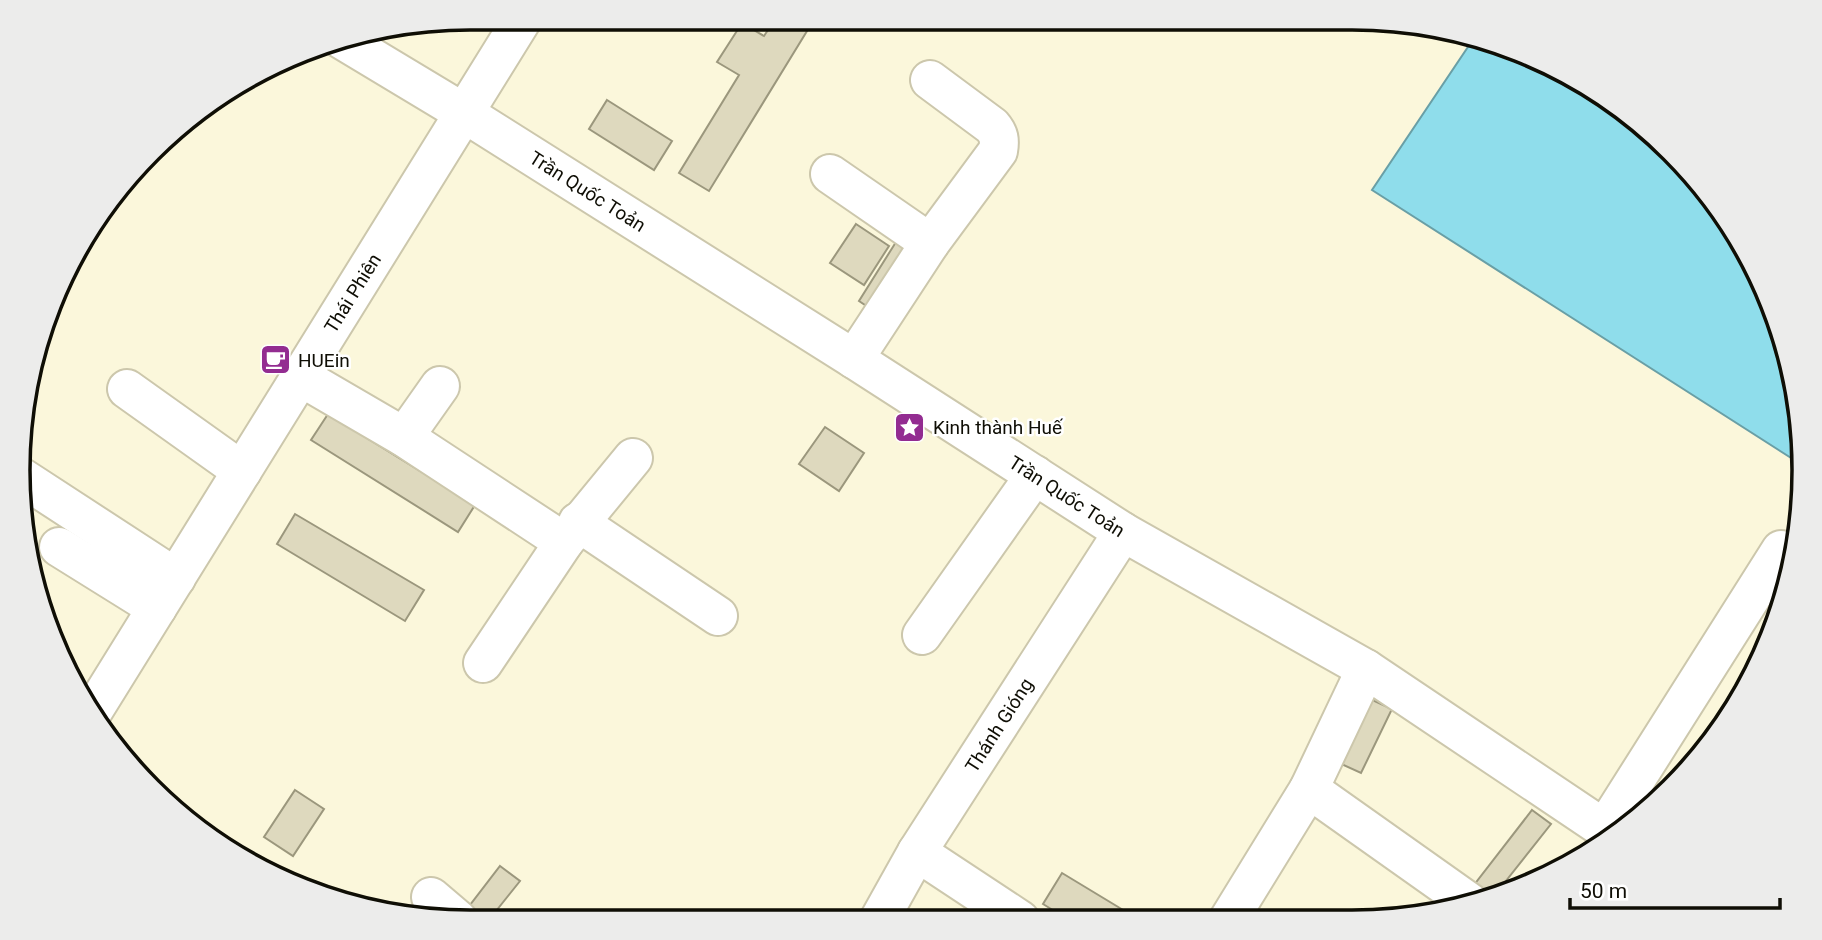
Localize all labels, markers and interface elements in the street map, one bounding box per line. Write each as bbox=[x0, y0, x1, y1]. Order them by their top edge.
street label: Trần Quốc Toản bbox=[525, 146, 650, 236]
street label: Thái Phiên bbox=[319, 249, 386, 337]
cafe icon: HUEin bbox=[258, 343, 292, 377]
place label: HUEin bbox=[298, 349, 350, 372]
place icon: Kinh thành Huế bbox=[893, 410, 927, 444]
place label: Kinh thành Huế bbox=[933, 416, 1064, 439]
street label: Trần Quốc Toản bbox=[1005, 450, 1129, 542]
street label: Thánh Gióng bbox=[960, 674, 1038, 776]
scale bar bbox=[1570, 866, 1780, 910]
text: 50 m bbox=[1580, 879, 1627, 903]

